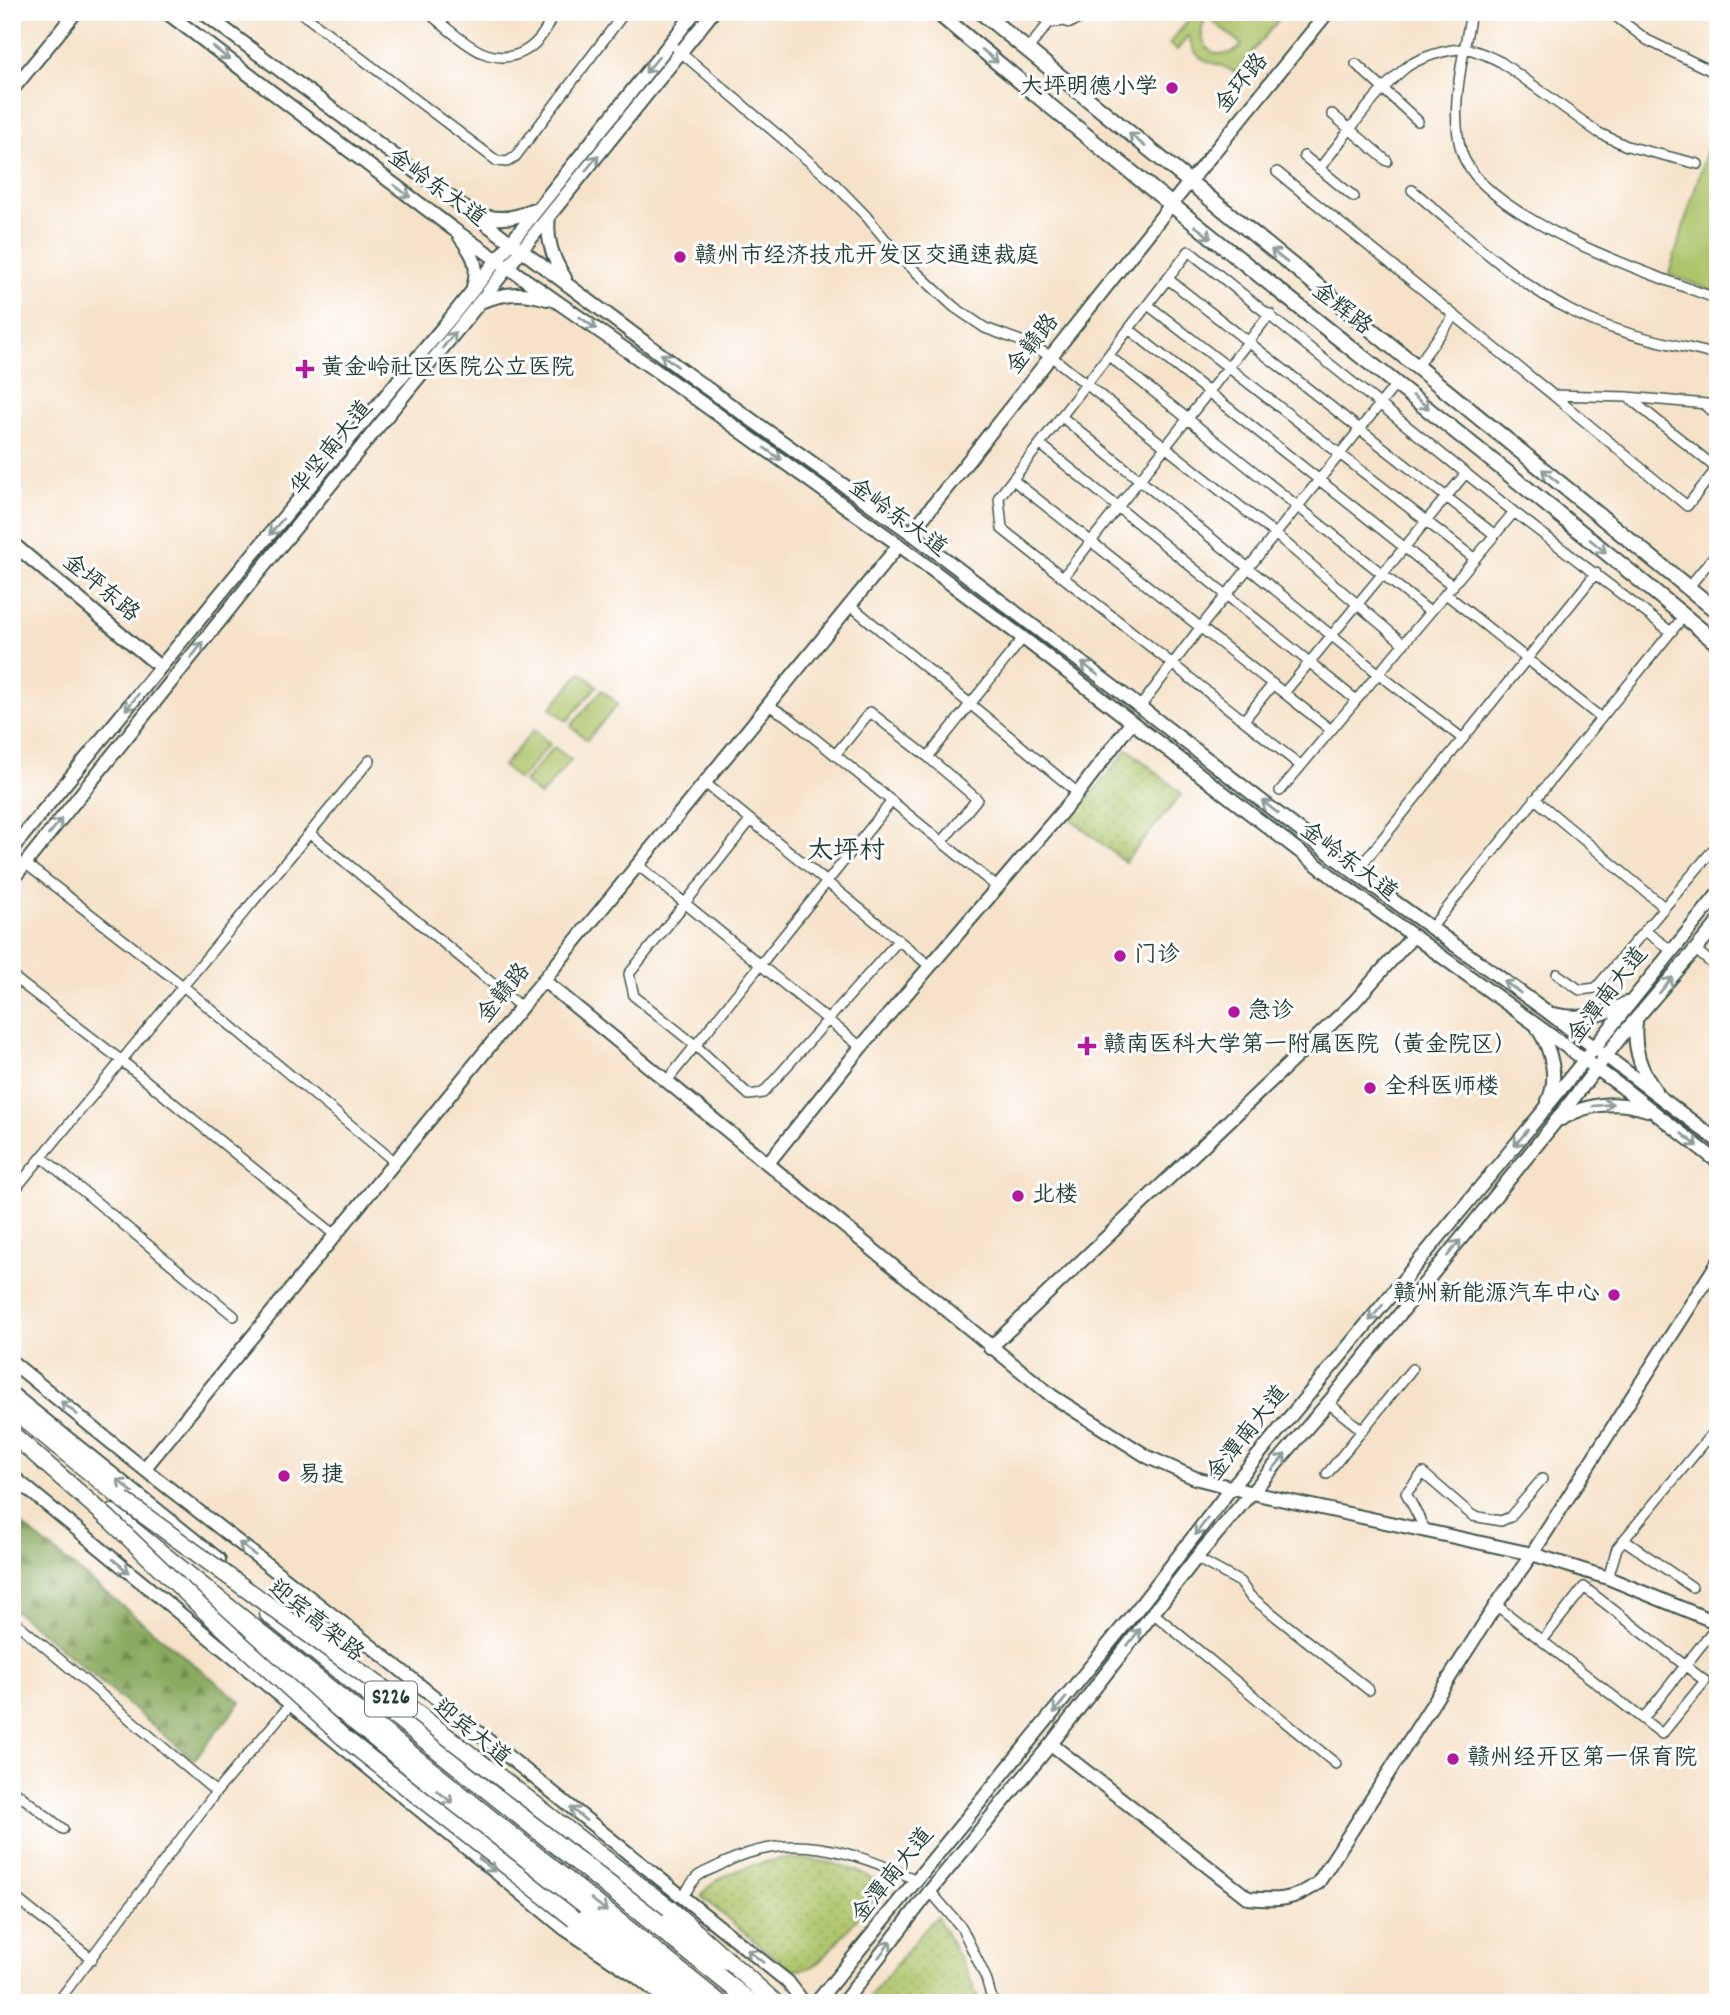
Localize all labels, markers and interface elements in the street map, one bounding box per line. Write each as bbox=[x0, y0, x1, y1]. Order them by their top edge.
one-way arrow bbox=[211, 46, 230, 61]
street label: 金环路 bbox=[1208, 47, 1278, 121]
one-way arrow bbox=[980, 48, 998, 64]
one-way arrow bbox=[644, 55, 659, 73]
place label: 大坪明德小学 bbox=[1020, 72, 1158, 105]
marker: 大坪明德小学 bbox=[1164, 80, 1180, 96]
one-way arrow bbox=[1129, 132, 1147, 148]
street label: 金岭东大道 bbox=[380, 142, 492, 236]
one-way arrow bbox=[584, 154, 599, 172]
one-way arrow bbox=[393, 183, 411, 198]
one-way arrow bbox=[1194, 224, 1212, 239]
place label: 赣州市经济技术开发区交通速裁庭 bbox=[694, 241, 1039, 274]
one-way arrow bbox=[1270, 248, 1288, 263]
marker: 赣州市经济技术开发区交通速裁庭 bbox=[672, 249, 688, 265]
street label: 金辉路 bbox=[1304, 276, 1378, 344]
street label: 金赣路 bbox=[1000, 308, 1068, 382]
one-way arrow bbox=[577, 316, 597, 330]
one-way arrow bbox=[441, 332, 457, 350]
place label: 黄金岭社区医院公立医院 bbox=[321, 353, 574, 386]
one-way arrow bbox=[660, 353, 679, 368]
marker: 黄金岭社区医院公立医院 bbox=[295, 359, 315, 379]
street label: 华坚南大道 bbox=[284, 394, 382, 504]
one-way arrow bbox=[1411, 395, 1429, 410]
one-way arrow bbox=[763, 447, 782, 462]
one-way arrow bbox=[1542, 469, 1560, 484]
street label: 金岭东大道 bbox=[841, 472, 953, 566]
one-way arrow bbox=[268, 517, 284, 535]
one-way arrow bbox=[1588, 538, 1606, 553]
street label: 金坪东路 bbox=[54, 547, 146, 631]
one-way arrow bbox=[190, 641, 205, 659]
one-way arrow bbox=[1081, 661, 1100, 676]
one-way arrow bbox=[124, 693, 139, 711]
one-way arrow bbox=[1261, 800, 1280, 815]
street label: 金岭东大道 bbox=[1292, 815, 1404, 911]
one-way arrow bbox=[47, 819, 63, 837]
district label: 太坪村 bbox=[807, 834, 885, 871]
place label: 门诊 bbox=[1134, 940, 1180, 973]
street label: 金潭南大道 bbox=[1561, 941, 1657, 1051]
marker: 门诊 bbox=[1112, 948, 1128, 964]
street label: 金赣路 bbox=[470, 957, 540, 1031]
one-way arrow bbox=[1659, 977, 1674, 995]
one-way arrow bbox=[1503, 979, 1522, 994]
place label: 急诊 bbox=[1248, 996, 1294, 1029]
marker: 急诊 bbox=[1226, 1004, 1242, 1020]
place label: 赣南医科大学第一附属医院（黄金院区） bbox=[1103, 1030, 1517, 1063]
marker: 赣南医科大学第一附属医院（黄金院区） bbox=[1077, 1036, 1097, 1056]
place label: 全科医师楼 bbox=[1384, 1072, 1499, 1105]
marker: 全科医师楼 bbox=[1362, 1080, 1378, 1096]
one-way arrow bbox=[1591, 1098, 1614, 1111]
one-way arrow bbox=[1513, 1128, 1529, 1146]
one-way arrow bbox=[1680, 1132, 1698, 1148]
place label: 北楼 bbox=[1032, 1180, 1078, 1213]
marker: 北楼 bbox=[1010, 1188, 1026, 1204]
one-way arrow bbox=[1446, 1239, 1461, 1257]
place label: 赣州新能源汽车中心 bbox=[1393, 1279, 1600, 1312]
marker: 赣州新能源汽车中心 bbox=[1606, 1287, 1622, 1303]
one-way arrow bbox=[1368, 1303, 1384, 1321]
street label: 金潭南大道 bbox=[1200, 1379, 1298, 1489]
one-way arrow bbox=[60, 1400, 78, 1415]
one-way arrow bbox=[1271, 1453, 1286, 1471]
place label: 易捷 bbox=[298, 1460, 344, 1493]
marker: 易捷 bbox=[276, 1468, 292, 1484]
one-way arrow bbox=[117, 1478, 135, 1493]
one-way arrow bbox=[1194, 1517, 1209, 1536]
one-way arrow bbox=[238, 1542, 257, 1557]
one-way arrow bbox=[112, 1558, 130, 1574]
street label: 迎宾高架路 bbox=[260, 1573, 370, 1671]
one-way arrow bbox=[1127, 1629, 1142, 1647]
road number: S226 bbox=[365, 1682, 417, 1716]
street label: 迎宾大道 bbox=[425, 1692, 517, 1776]
one-way arrow bbox=[1052, 1695, 1067, 1713]
place label: 赣州经开区第一保育院 bbox=[1467, 1743, 1697, 1776]
marker: 赣州经开区第一保育院 bbox=[1445, 1751, 1461, 1767]
one-way arrow bbox=[435, 1789, 453, 1805]
one-way arrow bbox=[569, 1806, 587, 1821]
street label: 金潭南大道 bbox=[845, 1821, 943, 1931]
one-way arrow bbox=[477, 1858, 495, 1873]
one-way arrow bbox=[590, 1897, 608, 1913]
one-way arrow bbox=[877, 1940, 892, 1959]
one-way arrow bbox=[747, 1948, 765, 1963]

